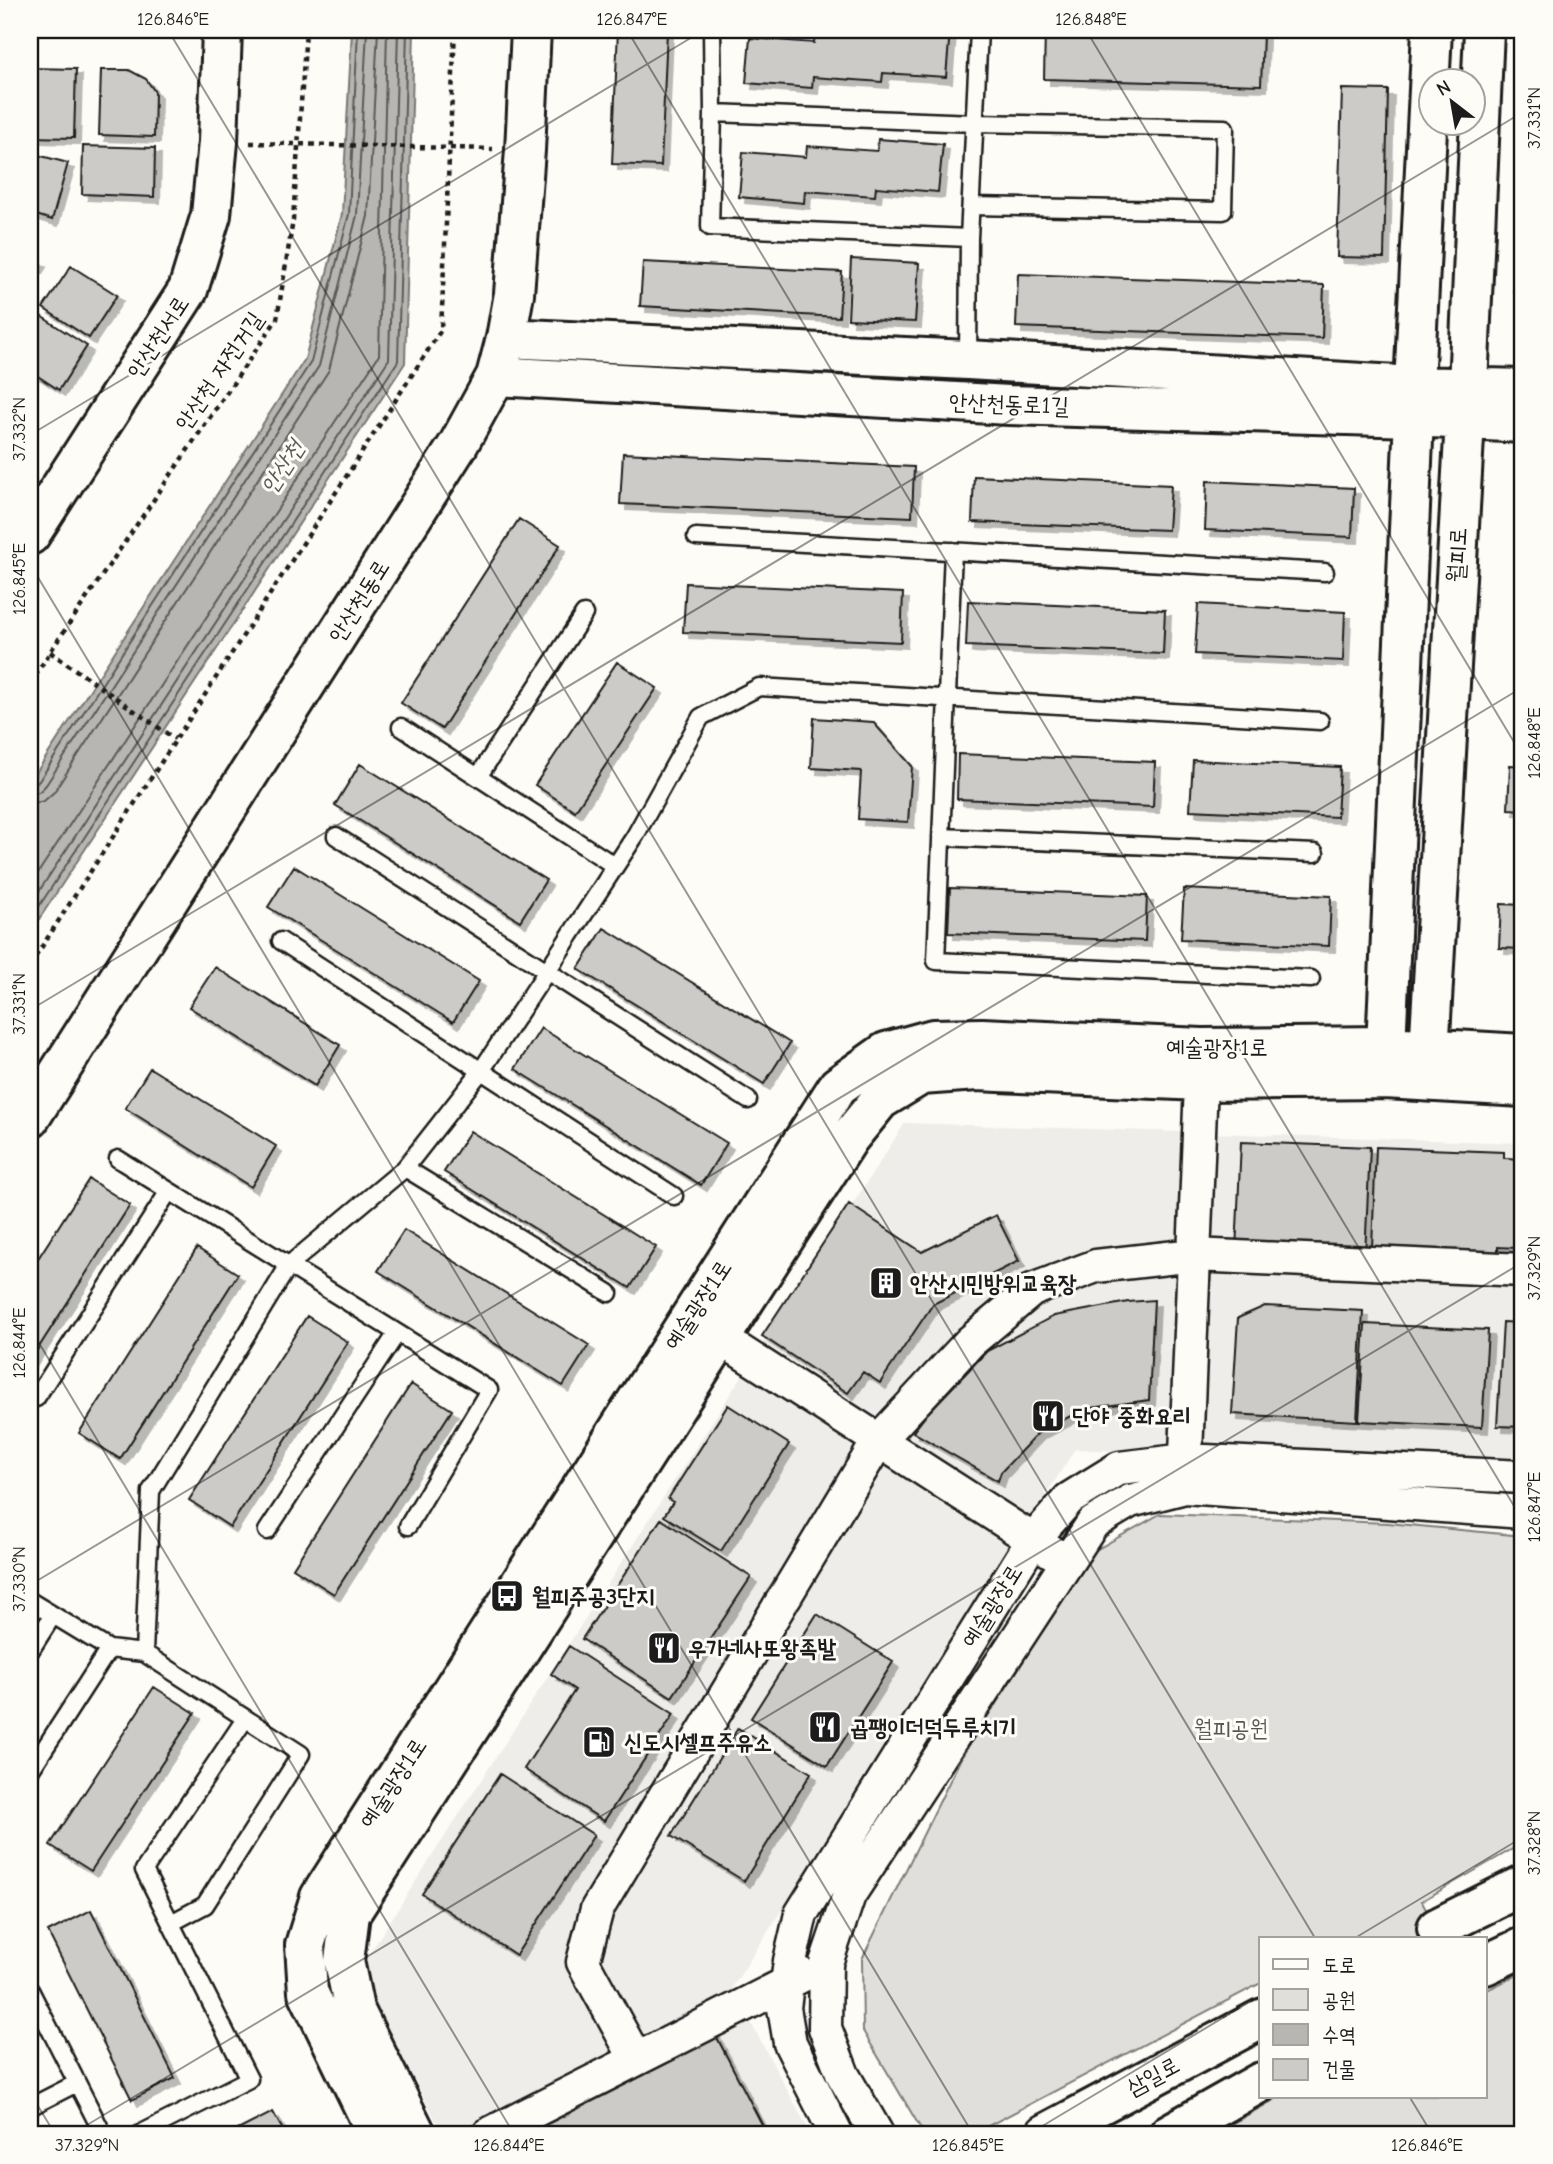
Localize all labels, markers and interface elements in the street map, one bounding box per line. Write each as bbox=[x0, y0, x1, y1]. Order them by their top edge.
text: 126.846°E bbox=[137, 9, 209, 30]
text: 126.847°E bbox=[597, 9, 668, 30]
text: 126.848°E bbox=[1055, 9, 1127, 30]
north arrow bbox=[1416, 66, 1486, 136]
text: N bbox=[1433, 76, 1455, 101]
text: 37.331°N bbox=[1524, 87, 1545, 149]
street label: 안산천서로 bbox=[121, 291, 195, 383]
street label: 안산천 자전거길 bbox=[169, 307, 269, 435]
street label: 안산천동로1길 bbox=[948, 388, 1070, 420]
text: 37.332°N bbox=[9, 397, 30, 461]
water label: 안산천 bbox=[254, 433, 311, 499]
street label: 월피로 bbox=[1442, 527, 1472, 583]
text: 126.845°E bbox=[9, 543, 30, 615]
street label: 안산천동로 bbox=[323, 555, 395, 647]
text: 126.848°E bbox=[1524, 707, 1545, 779]
text: 37.331°N bbox=[9, 973, 30, 1035]
street label: 예술광장1로 bbox=[1166, 1034, 1268, 1061]
text: 37.329°N bbox=[1524, 1236, 1545, 1300]
street label: 예술광장1로 bbox=[659, 1255, 737, 1355]
building icon: 안산시민방위교육장 bbox=[867, 1264, 905, 1302]
place label: 안산시민방위교육장 bbox=[910, 1270, 1077, 1297]
text: 126.844°E bbox=[9, 1307, 30, 1379]
restaurant icon: 단야 중화요리 bbox=[1029, 1397, 1067, 1435]
place label: 단야 중화요리 bbox=[1072, 1403, 1191, 1430]
text: 126.847°E bbox=[1524, 1471, 1545, 1542]
text: 37.330°N bbox=[9, 1546, 30, 1612]
street label: 예술광장로 bbox=[956, 1560, 1028, 1652]
bus stop icon: 월피주공3단지 bbox=[488, 1577, 526, 1615]
place label: 월피주공3단지 bbox=[532, 1583, 654, 1610]
restaurant icon: 우가네사또왕족발 bbox=[645, 1629, 683, 1667]
place label: 우가네사또왕족발 bbox=[688, 1635, 837, 1662]
restaurant icon: 곱팽이더덕두루치기 bbox=[806, 1708, 844, 1746]
place label: 곱팽이더덕두루치기 bbox=[850, 1714, 1017, 1741]
park label: 월피공원 bbox=[1194, 1715, 1268, 1742]
fuel station icon: 신도시셀프주유소 bbox=[580, 1723, 618, 1761]
place label: 신도시셀프주유소 bbox=[624, 1729, 772, 1756]
street label: 예술광장1로 bbox=[354, 1733, 432, 1833]
text: 37.328°N bbox=[1524, 1811, 1545, 1875]
legend bbox=[1259, 1937, 1486, 2098]
text: 도로 bbox=[1322, 1953, 1356, 1977]
text: 공원 bbox=[1322, 1988, 1356, 2012]
text: 수역 bbox=[1322, 2023, 1356, 2047]
street label: 삼일로 bbox=[1122, 2051, 1184, 2101]
text: 건물 bbox=[1322, 2057, 1356, 2081]
text: 37.329°N bbox=[55, 2135, 119, 2156]
text: 126.844°E bbox=[473, 2135, 545, 2156]
text: 126.845°E bbox=[932, 2135, 1004, 2156]
text: 126.846°E bbox=[1391, 2135, 1463, 2156]

